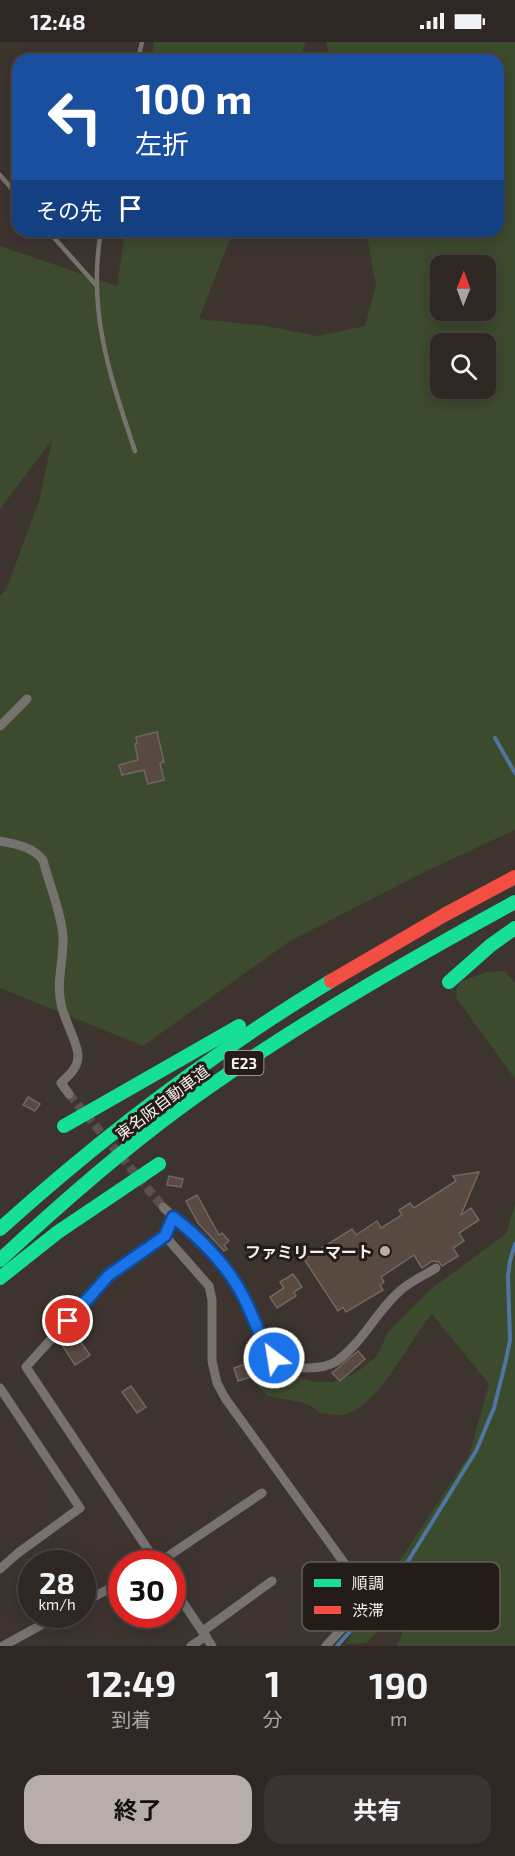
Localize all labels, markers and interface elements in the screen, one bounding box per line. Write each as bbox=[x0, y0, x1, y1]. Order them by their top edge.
text: 12:48 bbox=[30, 8, 86, 34]
text: 100 m bbox=[135, 72, 252, 122]
icon: left bbox=[36, 78, 114, 156]
text: 左折 bbox=[135, 127, 189, 159]
icon: arrive bbox=[114, 192, 147, 225]
text: その先 bbox=[36, 197, 102, 223]
north arrow bbox=[430, 255, 496, 321]
map controls bbox=[430, 255, 496, 399]
button: search bbox=[430, 333, 496, 399]
road number: E23 bbox=[224, 1051, 264, 1075]
street label: 東名阪自動車道 bbox=[112, 1061, 212, 1143]
place label: ファミリーマート bbox=[245, 1242, 373, 1261]
marker: ファミリーマート bbox=[378, 1244, 392, 1258]
pin bbox=[42, 1295, 93, 1346]
icon: arrive bbox=[51, 1304, 84, 1337]
position arrow bbox=[242, 1326, 306, 1390]
speed limit sign: 30 bbox=[108, 1550, 186, 1628]
legend bbox=[302, 1562, 500, 1631]
text: 28 bbox=[39, 1564, 75, 1600]
text: 順調 bbox=[352, 1573, 384, 1592]
text: km/h bbox=[38, 1595, 76, 1613]
text: 渋滞 bbox=[352, 1600, 384, 1619]
text: 12:49 bbox=[86, 1661, 176, 1704]
text: 1 bbox=[265, 1661, 280, 1704]
text: 190 bbox=[369, 1663, 429, 1706]
text: m bbox=[390, 1706, 408, 1730]
text: 到着 bbox=[111, 1707, 151, 1731]
text: 分 bbox=[263, 1707, 283, 1731]
button: 終了 bbox=[24, 1775, 252, 1844]
button: 共有 bbox=[264, 1775, 491, 1844]

